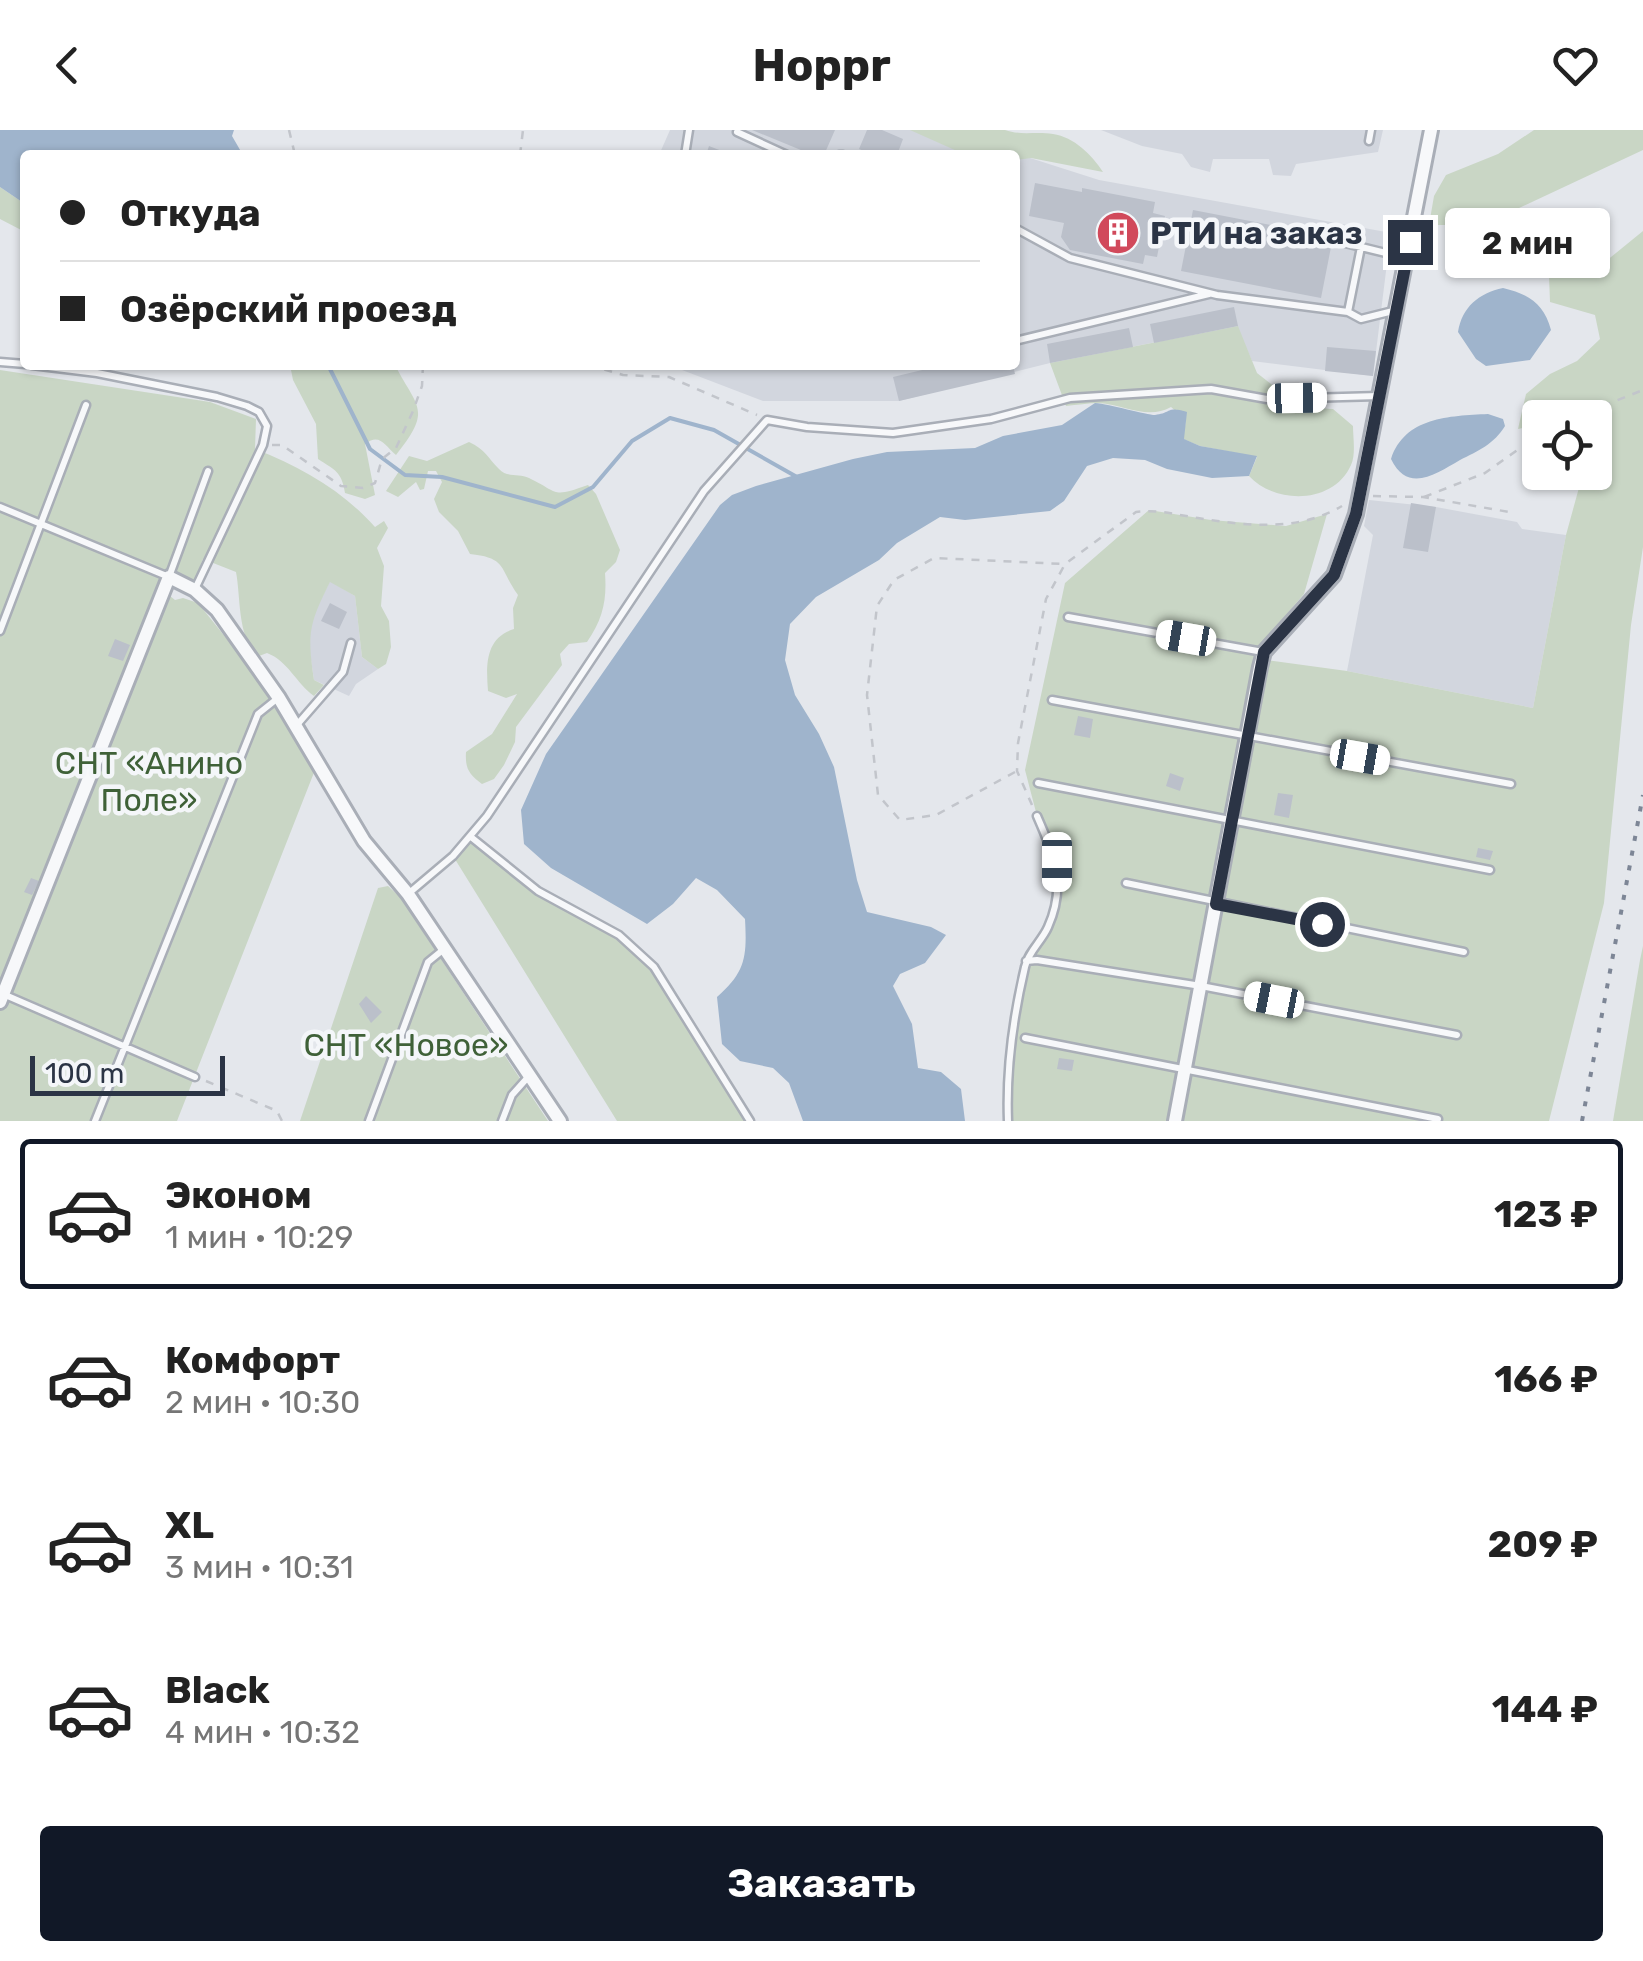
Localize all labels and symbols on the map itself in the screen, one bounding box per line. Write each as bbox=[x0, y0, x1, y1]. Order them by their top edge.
callout: 2 мин bbox=[1445, 207, 1610, 277]
building icon: РТИ на заказ bbox=[1095, 210, 1141, 256]
place label: РТИ на заказ bbox=[1150, 214, 1363, 252]
route end bbox=[1388, 220, 1433, 265]
car bbox=[1267, 382, 1327, 414]
car bbox=[1154, 618, 1218, 658]
car bbox=[1328, 737, 1392, 777]
park label: СНТ «Анино Поле» bbox=[55, 744, 243, 819]
car bbox=[1042, 832, 1072, 892]
route start bbox=[1300, 902, 1345, 947]
car bbox=[1242, 980, 1306, 1020]
park label: СНТ «Новое» bbox=[304, 1026, 508, 1064]
scale bar bbox=[30, 1051, 225, 1096]

